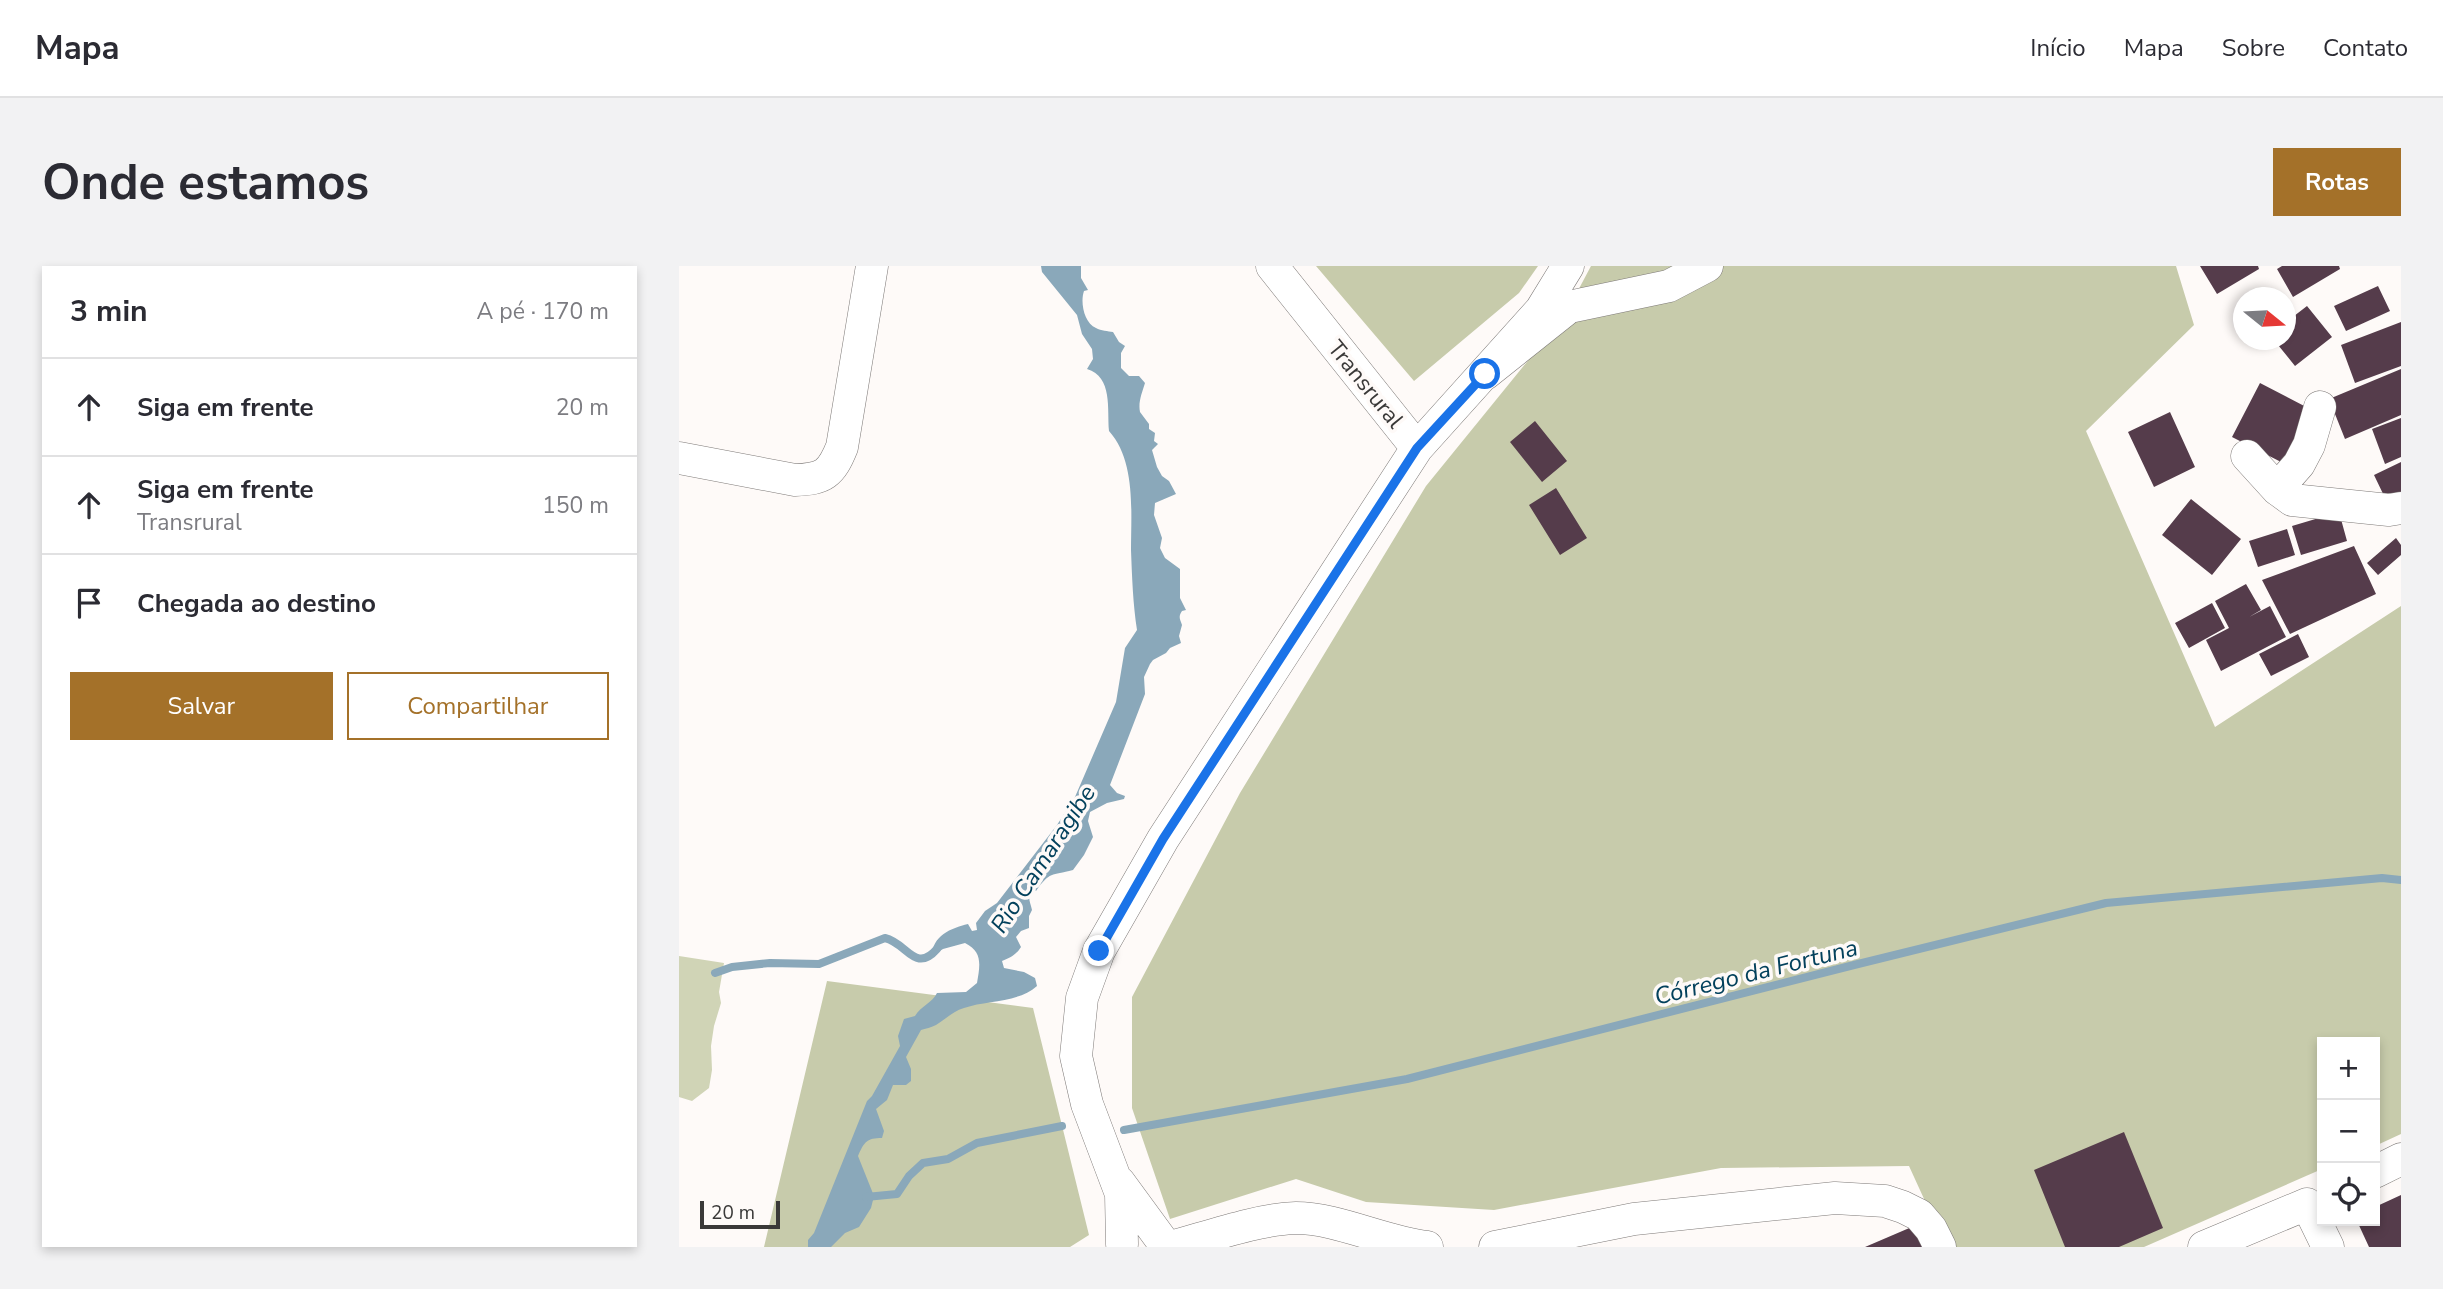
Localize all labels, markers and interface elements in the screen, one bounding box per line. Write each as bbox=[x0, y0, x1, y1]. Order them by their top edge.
text: Mapa bbox=[35, 26, 120, 71]
text: Início bbox=[2030, 32, 2086, 64]
text: Mapa bbox=[2124, 32, 2184, 64]
text: Sobre bbox=[2222, 32, 2285, 64]
text: Contato bbox=[2323, 32, 2408, 64]
button: Rotas bbox=[2273, 148, 2401, 216]
text: Onde estamos bbox=[42, 149, 369, 216]
north arrow bbox=[2233, 287, 2296, 350]
text: 3 min bbox=[70, 291, 148, 332]
text: A pé · 170 m bbox=[477, 296, 609, 327]
street label: Transrural bbox=[1321, 334, 1411, 435]
route start bbox=[1469, 358, 1500, 389]
icon: ahead bbox=[70, 388, 108, 426]
text: Siga em frente bbox=[137, 390, 314, 425]
text: 20 m bbox=[556, 392, 609, 423]
text: Siga em frente bbox=[137, 472, 314, 507]
icon: ahead bbox=[70, 486, 108, 524]
text: 150 m bbox=[542, 490, 609, 521]
text: Transrural bbox=[137, 507, 242, 538]
icon: arrive bbox=[70, 584, 108, 622]
text: Chegada ao destino bbox=[137, 586, 376, 621]
button: Salvar bbox=[70, 672, 333, 740]
button: Compartilhar bbox=[347, 672, 609, 740]
water label: Rio Camaragibe bbox=[983, 779, 1103, 939]
water label: Córrego da Fortuna bbox=[1651, 931, 1861, 1013]
route end bbox=[1083, 935, 1114, 966]
map controls bbox=[2317, 1037, 2380, 1226]
button: + bbox=[2317, 1037, 2380, 1100]
button: − bbox=[2317, 1100, 2380, 1163]
button: locate bbox=[2317, 1163, 2380, 1226]
scale bar bbox=[700, 1198, 781, 1230]
text: 20 m bbox=[711, 1200, 755, 1226]

